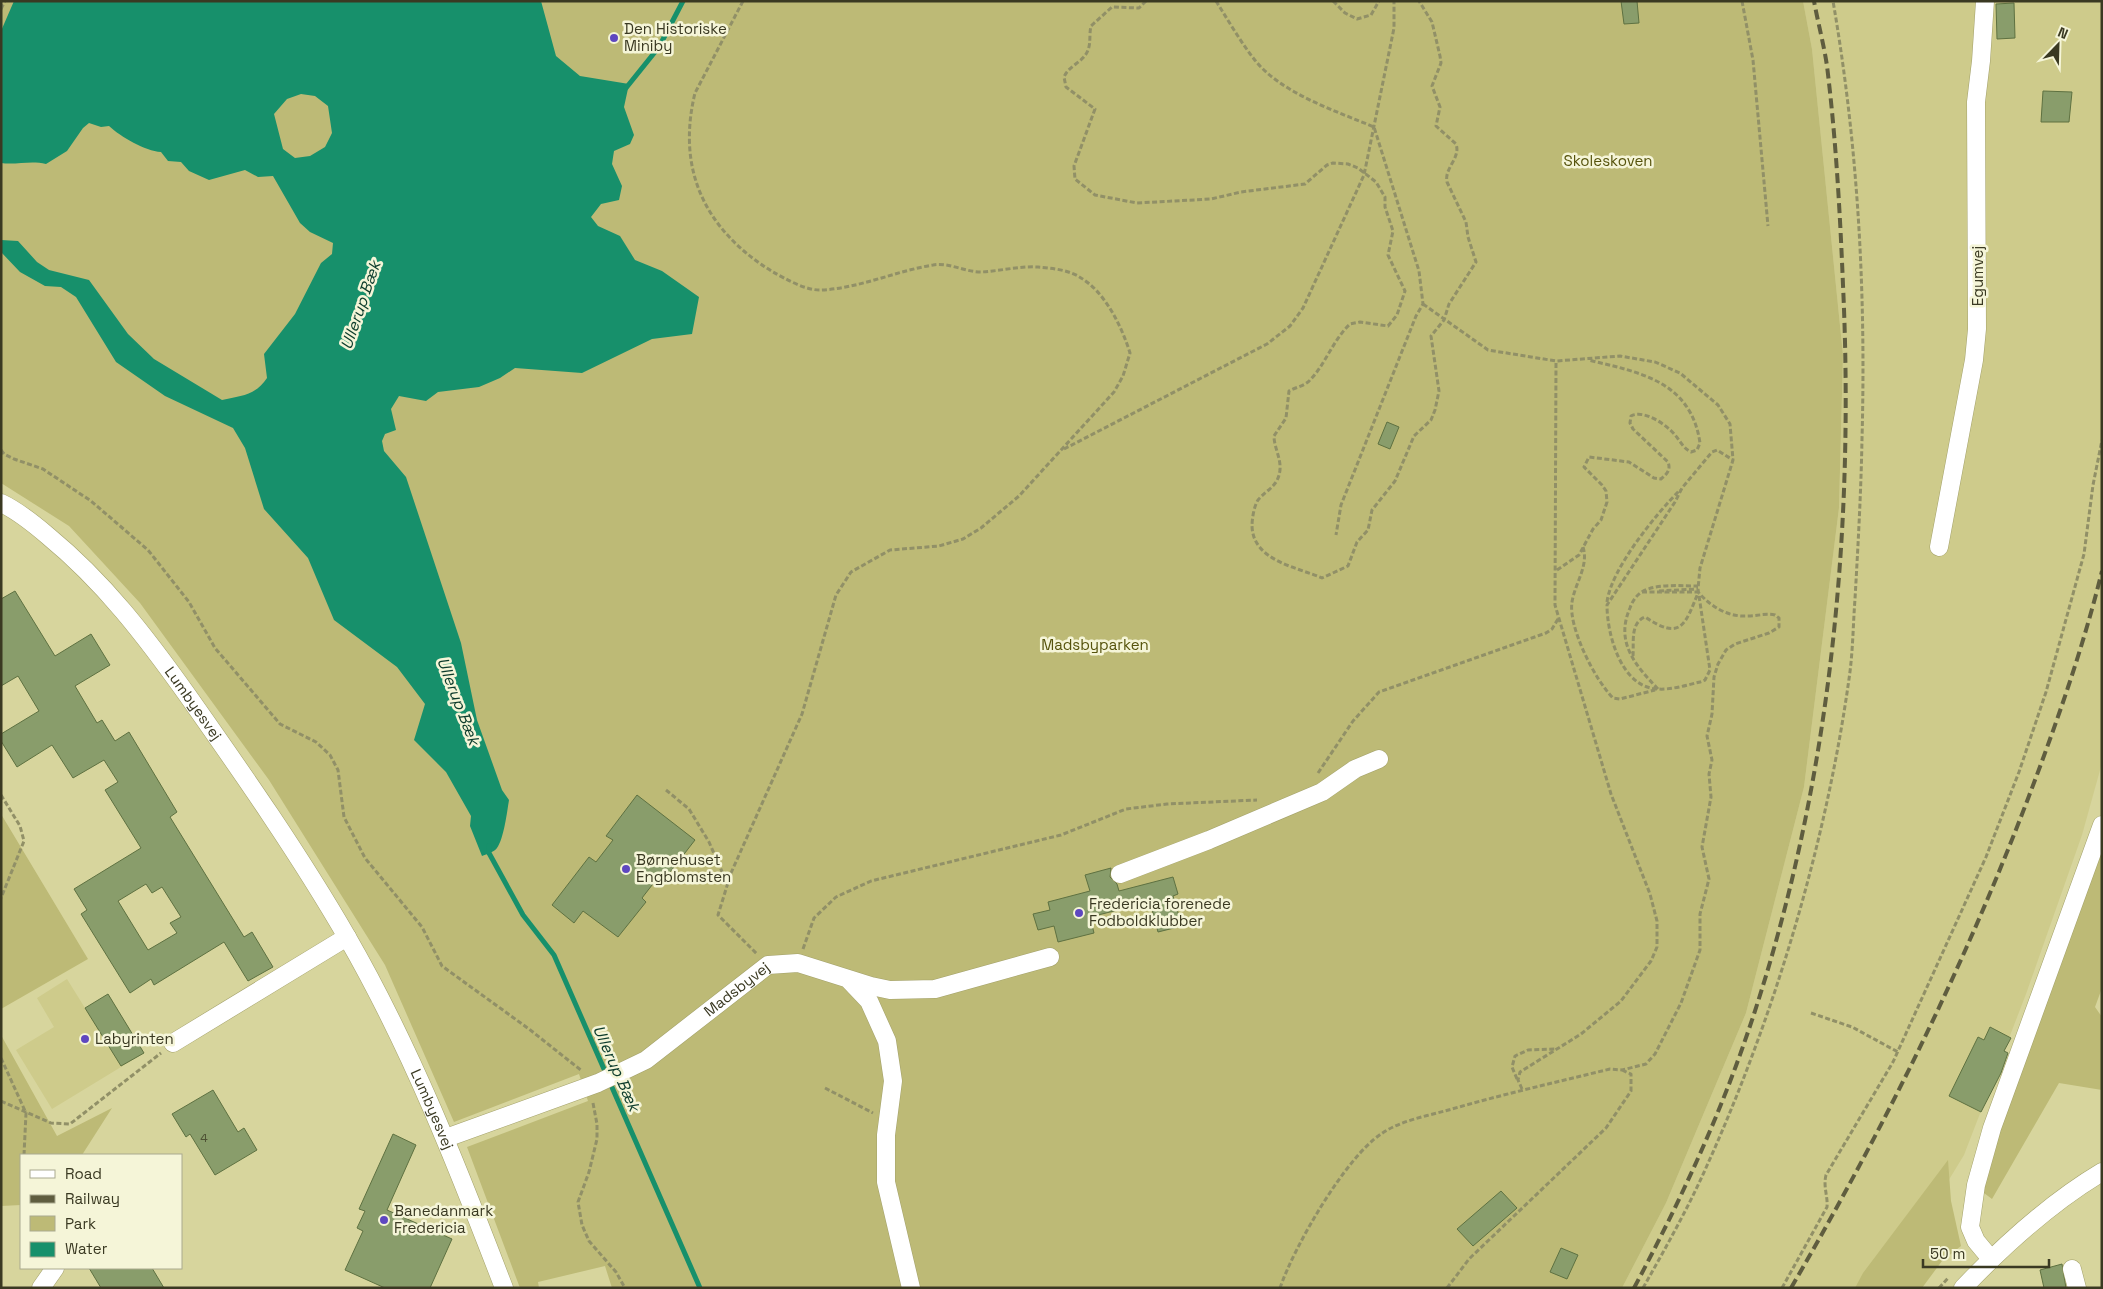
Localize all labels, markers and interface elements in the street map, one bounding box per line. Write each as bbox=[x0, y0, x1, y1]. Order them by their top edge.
place label: Den Historiske Miniby bbox=[624, 19, 727, 55]
north arrow bbox=[2033, 20, 2083, 70]
text: N bbox=[2055, 23, 2071, 43]
marker: Den Historiske Miniby bbox=[608, 32, 620, 44]
park label: Skoleskoven bbox=[1563, 151, 1653, 170]
street label: Egumvej bbox=[1968, 246, 1987, 306]
water label: Ullerup Bæk bbox=[336, 256, 386, 352]
park label: Madsbyparken bbox=[1041, 635, 1149, 654]
water label: Ullerup Bæk bbox=[432, 654, 486, 750]
street label: Lumbyesvej bbox=[161, 663, 226, 744]
place label: Børnehuset Engblomsten bbox=[636, 850, 731, 886]
marker: Børnehuset Engblomsten bbox=[620, 863, 632, 875]
place label: Fredericia forenede Fodboldklubber bbox=[1089, 894, 1231, 930]
marker: Fredericia forenede Fodboldklubber bbox=[1073, 907, 1085, 919]
street label: Madsbyvej bbox=[700, 957, 773, 1020]
water label: Ullerup Bæk bbox=[588, 1022, 646, 1117]
place label: Labyrinten bbox=[95, 1029, 174, 1048]
marker: Labyrinten bbox=[79, 1033, 91, 1045]
street label: Lumbyesvej bbox=[407, 1066, 458, 1152]
house number: 4 bbox=[200, 1130, 208, 1146]
legend bbox=[20, 1154, 182, 1269]
text: Road bbox=[65, 1164, 102, 1183]
text: Railway bbox=[65, 1189, 120, 1208]
place label: Banedanmark Fredericia bbox=[394, 1201, 493, 1237]
text: Park bbox=[65, 1214, 96, 1233]
marker: Banedanmark Fredericia bbox=[378, 1214, 390, 1226]
scale bar bbox=[1923, 1236, 2049, 1268]
text: Water bbox=[65, 1239, 108, 1258]
text: 50 m bbox=[1930, 1244, 1965, 1263]

